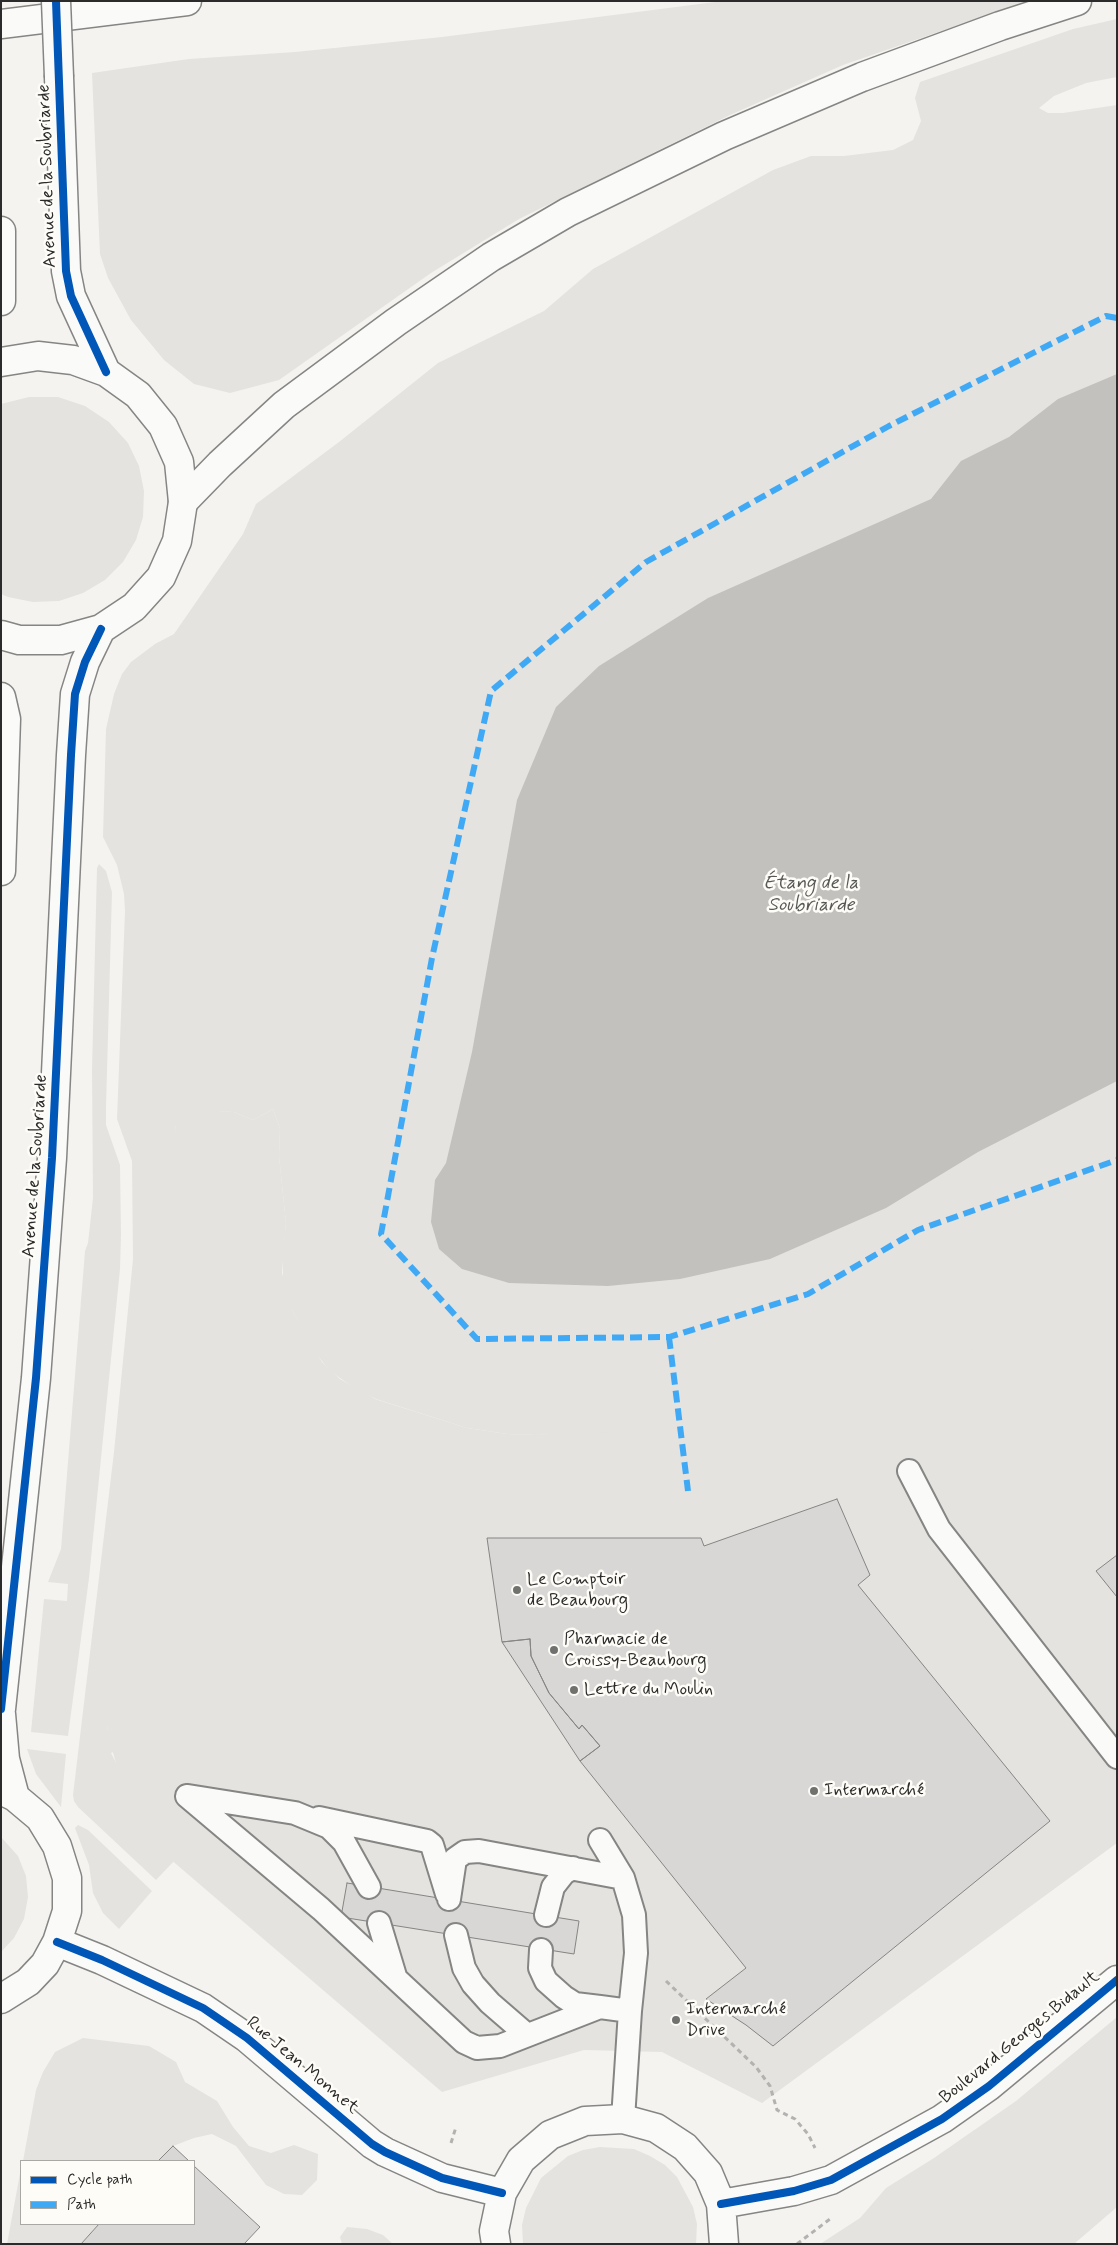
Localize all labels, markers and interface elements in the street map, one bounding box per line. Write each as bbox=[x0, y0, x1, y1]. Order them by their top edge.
street label: Avenue de la Soubriarde bbox=[34, 84, 62, 268]
water label: Étang de la Soubriarde bbox=[764, 873, 858, 917]
street label: Avenue de la Soubriarde bbox=[19, 1074, 53, 1258]
place label: Le Comptoir de Beaubourg bbox=[527, 1569, 628, 1612]
marker: Le Comptoir de Beaubourg bbox=[511, 1584, 523, 1596]
place label: Pharmacie de Croissy-Beaubourg bbox=[564, 1629, 707, 1672]
marker: Pharmacie de Croissy-Beaubourg bbox=[548, 1644, 560, 1656]
place label: Lettre du Moulin bbox=[584, 1679, 713, 1701]
marker: Lettre du Moulin bbox=[568, 1684, 580, 1696]
place label: Intermarché bbox=[824, 1780, 924, 1802]
marker: Intermarché bbox=[808, 1785, 820, 1797]
street label: Boulevard Georges Bidault bbox=[936, 1967, 1104, 2109]
place label: Intermarché Drive bbox=[686, 1999, 786, 2042]
street label: Rue Jean Monnet bbox=[241, 2013, 363, 2119]
marker: Intermarché Drive bbox=[670, 2014, 682, 2026]
legend bbox=[20, 2160, 195, 2225]
text: Cycle path bbox=[67, 2170, 132, 2190]
text: Path bbox=[67, 2195, 96, 2215]

